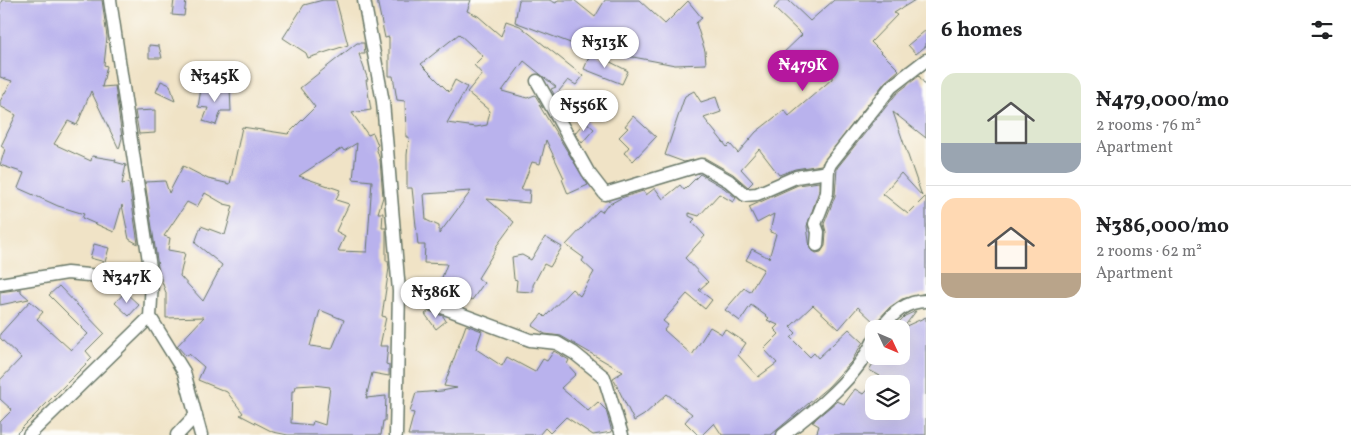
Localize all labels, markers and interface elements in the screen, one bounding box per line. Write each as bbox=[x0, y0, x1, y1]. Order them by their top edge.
text: 6 homes bbox=[941, 16, 1022, 45]
icon: filters bbox=[1308, 16, 1336, 44]
pin: ₦313K bbox=[570, 27, 640, 69]
text: ₦313K bbox=[582, 32, 628, 54]
pin: ₦479K bbox=[768, 49, 838, 92]
text: ₦479K bbox=[779, 55, 827, 77]
pin: ₦345K bbox=[180, 61, 250, 103]
text: ₦345K bbox=[191, 66, 239, 88]
text: ₦479,000/mo bbox=[1096, 86, 1229, 115]
pin: ₦556K bbox=[549, 90, 619, 132]
icon: home bbox=[981, 93, 1041, 153]
text: ₦556K bbox=[560, 95, 608, 117]
text: 2 rooms · 76 m² bbox=[1096, 115, 1201, 137]
text: Apartment bbox=[1096, 137, 1173, 159]
text: ₦386,000/mo bbox=[1096, 212, 1229, 241]
icon: home bbox=[981, 218, 1041, 278]
text: 2 rooms · 62 m² bbox=[1096, 241, 1202, 263]
pin: ₦347K bbox=[92, 262, 162, 304]
text: Apartment bbox=[1096, 263, 1173, 285]
text: ₦347K bbox=[103, 267, 151, 289]
pin: ₦386K bbox=[401, 276, 471, 319]
text: ₦386K bbox=[412, 282, 460, 304]
north arrow bbox=[865, 320, 910, 365]
map controls bbox=[865, 320, 910, 420]
button: layers bbox=[865, 375, 910, 420]

